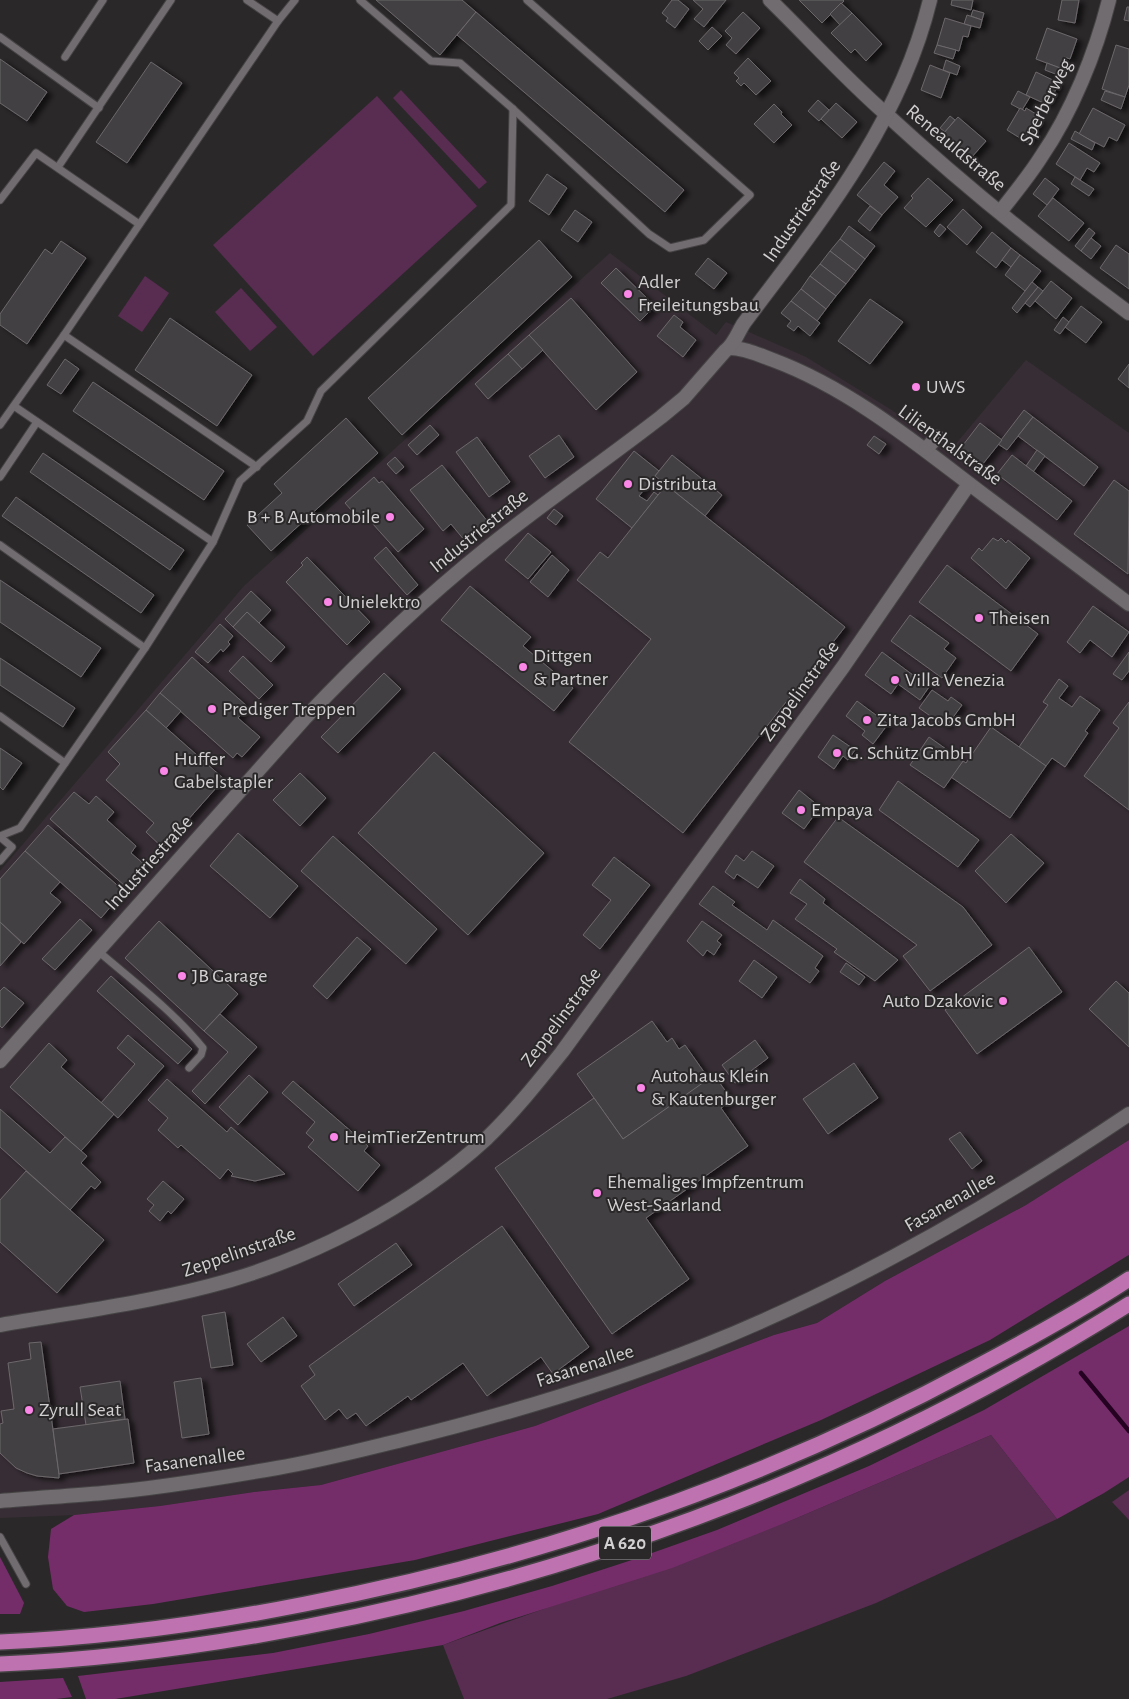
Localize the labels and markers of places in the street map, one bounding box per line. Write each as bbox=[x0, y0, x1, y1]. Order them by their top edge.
place label: Adler Freileitungsbau bbox=[638, 272, 759, 315]
marker: Adler Freileitungsbau bbox=[622, 288, 634, 300]
place label: UWS bbox=[926, 377, 966, 397]
marker: UWS bbox=[910, 381, 922, 393]
place label: Distributa bbox=[638, 474, 717, 494]
marker: Distributa bbox=[622, 478, 634, 490]
place label: B + B Automobile bbox=[247, 507, 380, 527]
marker: B + B Automobile bbox=[384, 511, 396, 523]
place label: Unielektro bbox=[338, 592, 420, 612]
marker: Unielektro bbox=[322, 596, 334, 608]
place label: Theisen bbox=[989, 608, 1050, 628]
marker: Theisen bbox=[973, 612, 985, 624]
place label: Dittgen & Partner bbox=[533, 646, 608, 689]
marker: Dittgen & Partner bbox=[517, 661, 529, 673]
place label: Villa Venezia bbox=[905, 670, 1005, 690]
marker: Villa Venezia bbox=[889, 674, 901, 686]
place label: Prediger Treppen bbox=[222, 699, 356, 719]
marker: Prediger Treppen bbox=[206, 703, 218, 715]
place label: Zita Jacobs GmbH bbox=[877, 710, 1016, 730]
marker: Zita Jacobs GmbH bbox=[861, 714, 873, 726]
place label: G. Schütz GmbH bbox=[847, 743, 973, 763]
marker: G. Schütz GmbH bbox=[831, 747, 843, 759]
place label: Huffer Gabelstapler bbox=[174, 749, 274, 792]
marker: Huffer Gabelstapler bbox=[158, 765, 170, 777]
place label: Empaya bbox=[811, 800, 873, 820]
marker: Empaya bbox=[795, 804, 807, 816]
place label: JB Garage bbox=[192, 966, 268, 986]
marker: JB Garage bbox=[176, 970, 188, 982]
place label: Auto Dzakovic bbox=[883, 991, 993, 1011]
marker: Auto Dzakovic bbox=[997, 995, 1009, 1007]
place label: Autohaus Klein & Kautenburger bbox=[651, 1066, 777, 1109]
marker: Autohaus Klein & Kautenburger bbox=[635, 1082, 647, 1094]
place label: HeimTierZentrum bbox=[344, 1127, 485, 1147]
marker: HeimTierZentrum bbox=[328, 1131, 340, 1143]
place label: Ehemaliges Impfzentrum West-Saarland bbox=[607, 1172, 804, 1215]
marker: Ehemaliges Impfzentrum West-Saarland bbox=[591, 1187, 603, 1199]
place label: Zyrull Seat bbox=[39, 1400, 122, 1420]
marker: Zyrull Seat bbox=[23, 1404, 35, 1416]

